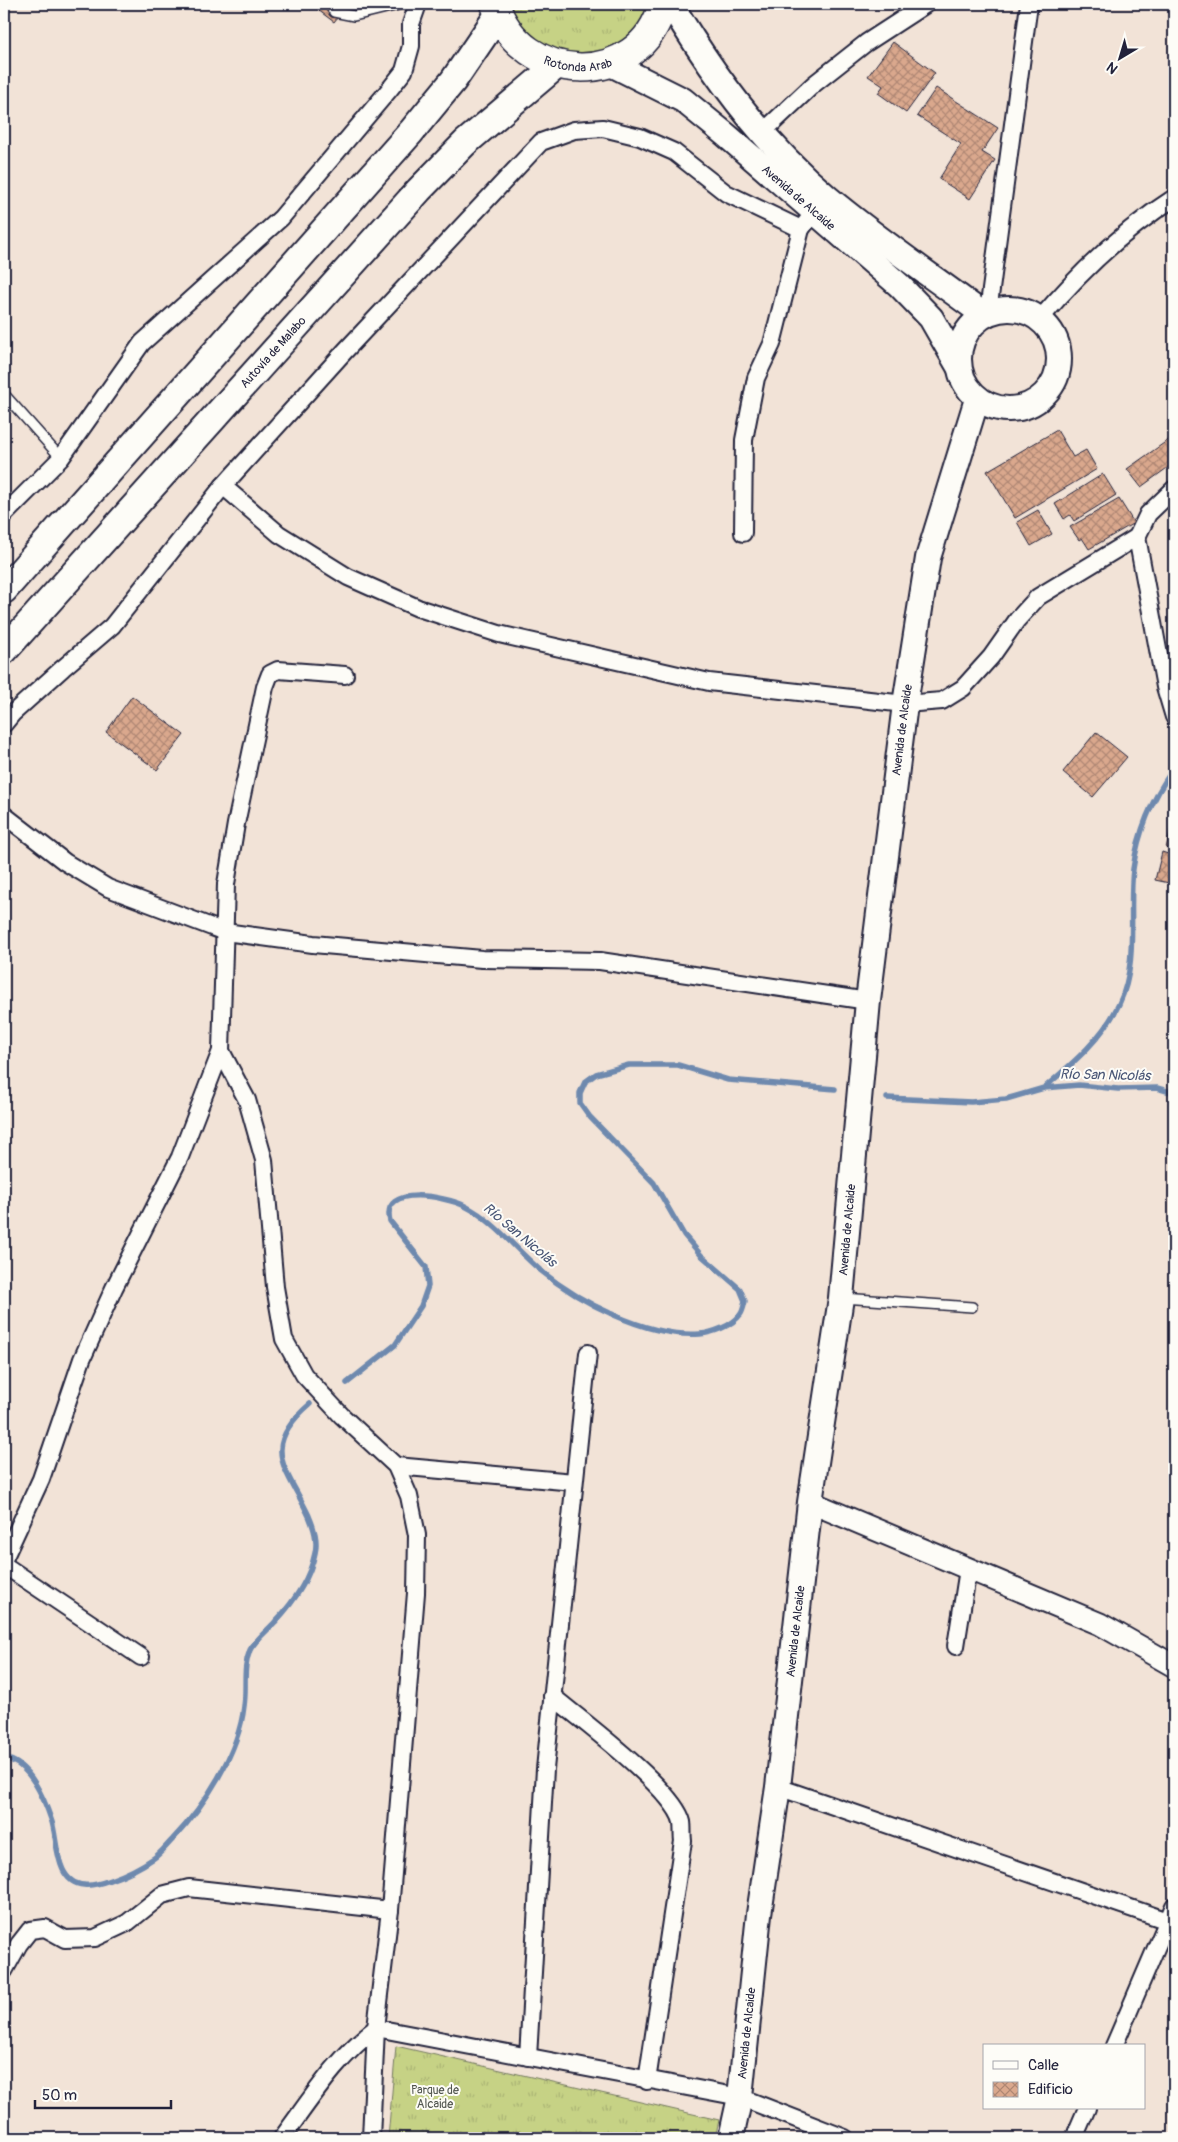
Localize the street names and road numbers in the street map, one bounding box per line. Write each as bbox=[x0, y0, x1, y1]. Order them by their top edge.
street label: Rotonda Arab bbox=[542, 53, 614, 75]
street label: Avenida de Alcaide bbox=[759, 162, 838, 234]
street label: Autovía de Malabo bbox=[237, 313, 309, 391]
street label: Avenida de Alcaide bbox=[889, 683, 916, 776]
street label: Avenida de Alcaide bbox=[836, 1183, 859, 1276]
street label: Avenida de Alcaide bbox=[783, 1585, 808, 1678]
street label: Avenida de Alcaide bbox=[734, 1987, 759, 2080]

